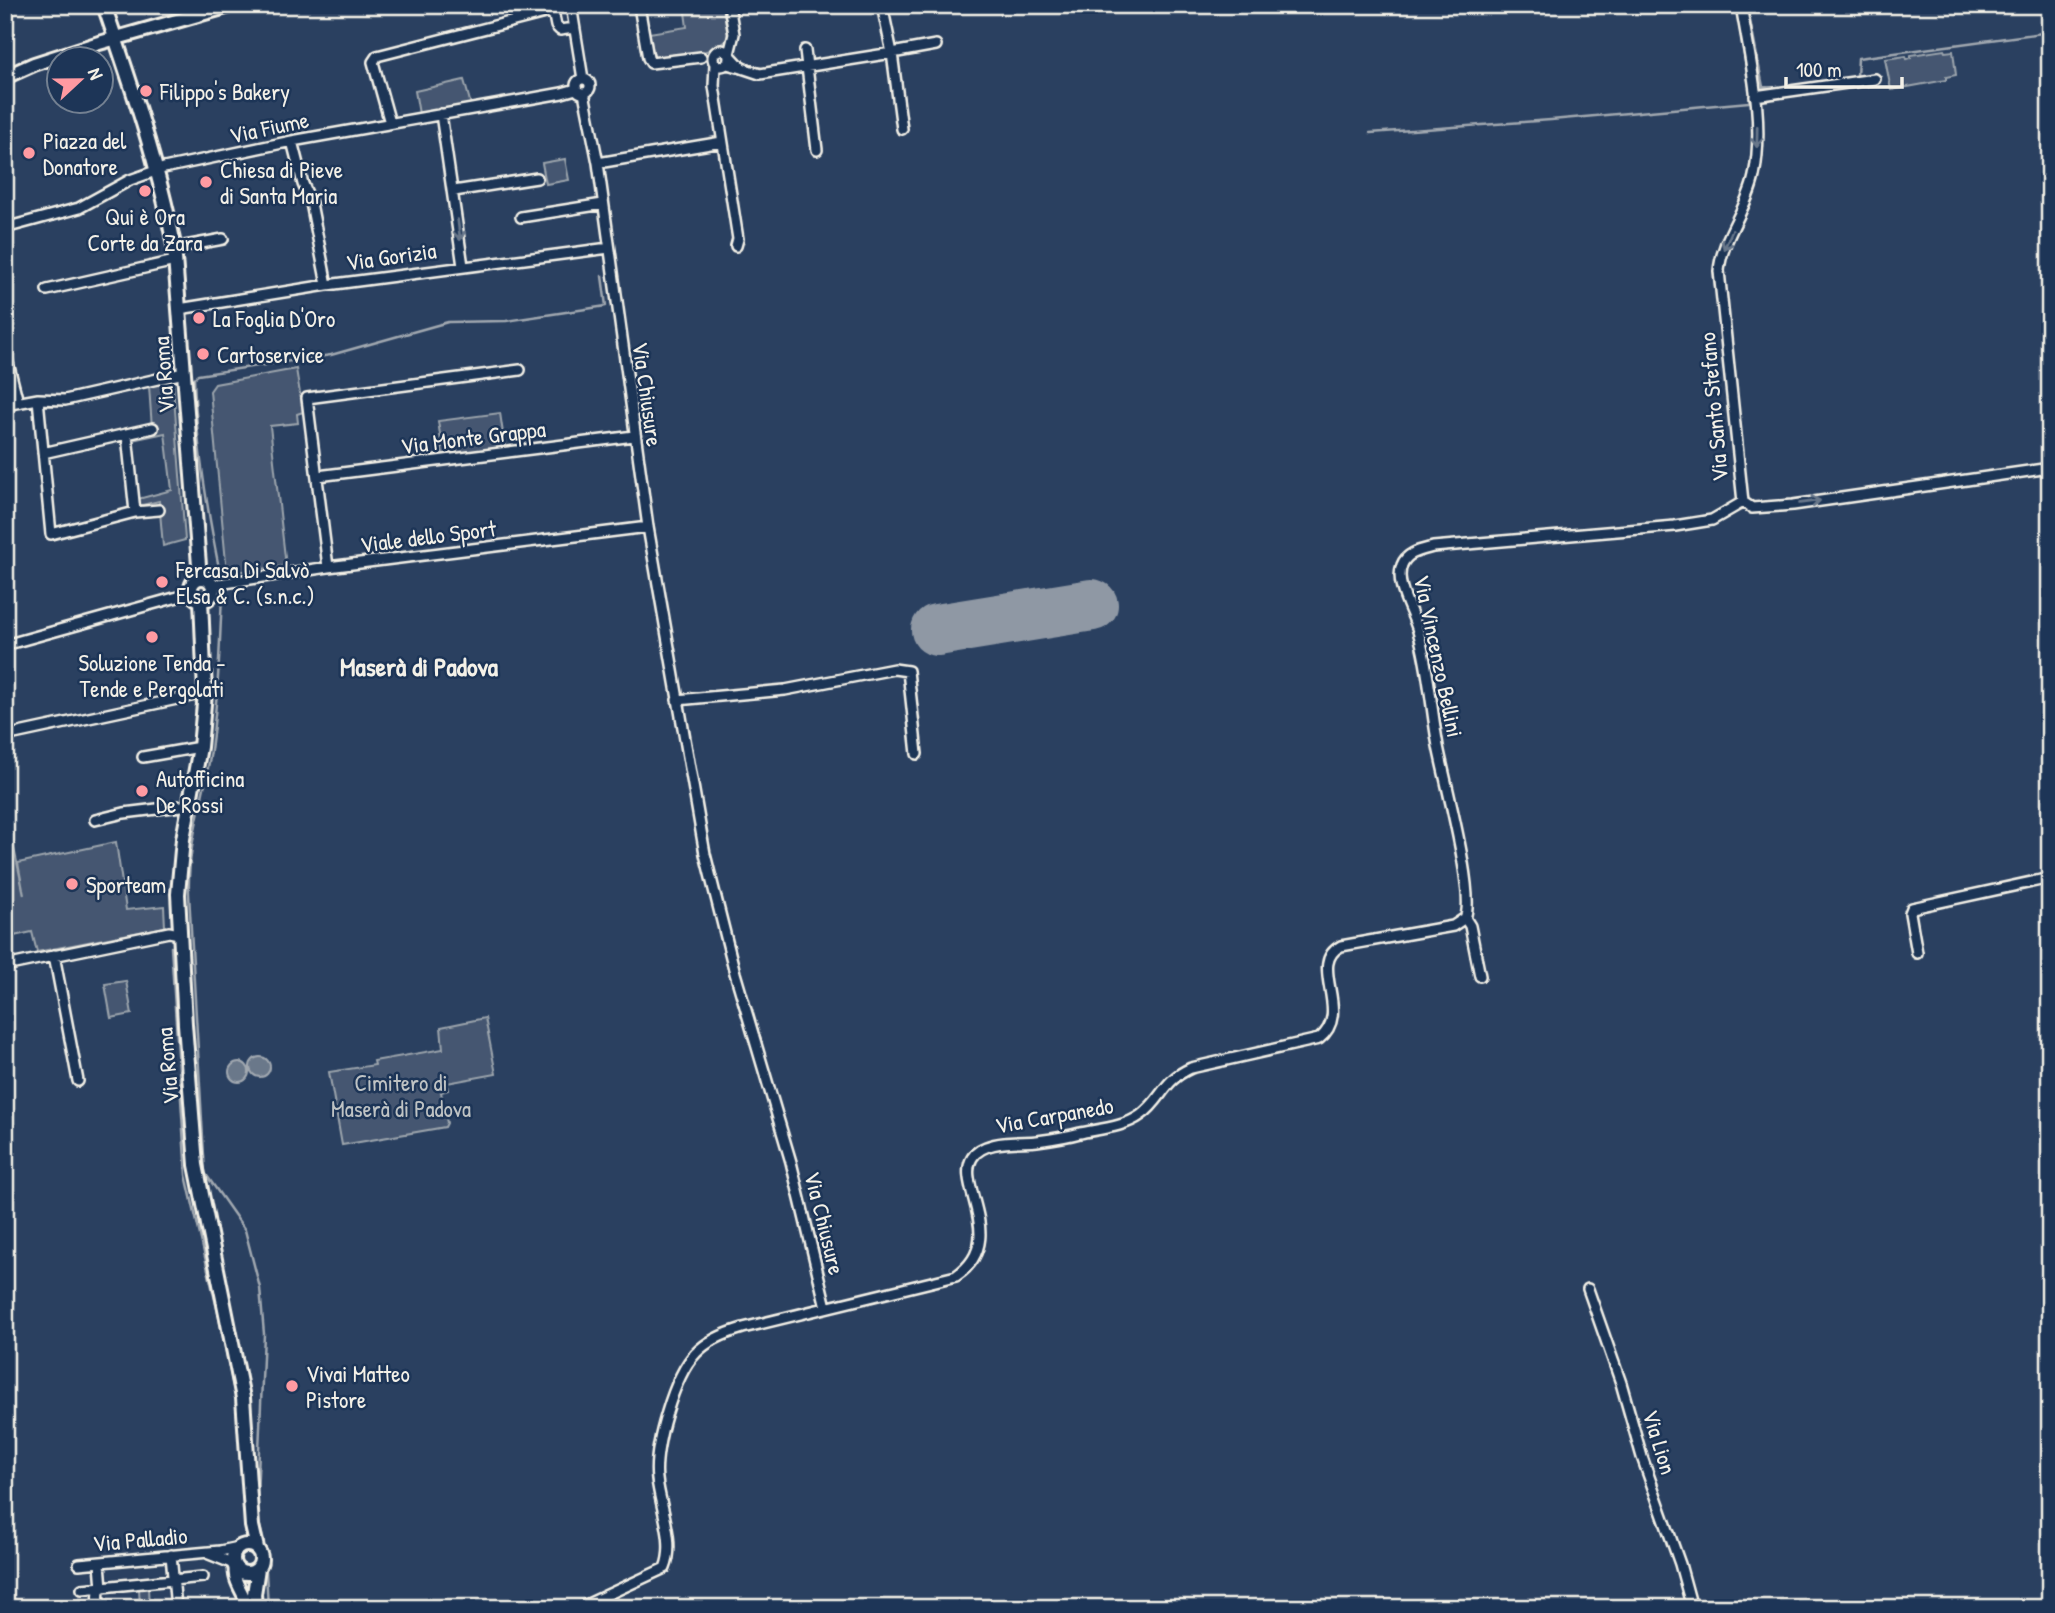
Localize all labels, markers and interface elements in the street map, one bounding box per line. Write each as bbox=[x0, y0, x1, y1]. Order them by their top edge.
north arrow bbox=[46, 46, 116, 116]
scale bar bbox=[1786, 46, 1901, 90]
text: 100 m bbox=[1796, 55, 1842, 84]
text: N bbox=[82, 64, 110, 83]
place label: Filippo's Bakery bbox=[159, 76, 290, 107]
marker: Filippo's Bakery bbox=[138, 83, 154, 99]
street label: Via Fiume bbox=[227, 104, 311, 150]
place label: Piazza del Donatore bbox=[43, 125, 127, 182]
one-way arrow bbox=[1750, 125, 1764, 148]
marker: Piazza del Donatore bbox=[21, 145, 37, 161]
place label: Chiesa di Pieve di Santa Maria bbox=[220, 154, 343, 211]
marker: Chiesa di Pieve di Santa Maria bbox=[198, 174, 214, 190]
marker: Qui è Ora Corte da Zara bbox=[137, 183, 153, 199]
place label: Qui è Ora Corte da Zara bbox=[88, 201, 202, 258]
one-way arrow bbox=[453, 218, 466, 241]
one-way arrow bbox=[1721, 229, 1734, 250]
street label: Via Gorizia bbox=[344, 234, 438, 278]
place label: La Foglia D'Oro bbox=[213, 303, 335, 334]
marker: La Foglia D'Oro bbox=[191, 310, 207, 326]
street label: Via Santo Stefano bbox=[1691, 331, 1735, 483]
street label: Via Roma bbox=[145, 336, 181, 414]
place label: Cartoservice bbox=[217, 339, 324, 370]
street label: Via Chiusure bbox=[625, 340, 671, 448]
marker: Cartoservice bbox=[195, 346, 211, 362]
street label: Via Monte Grappa bbox=[399, 413, 547, 461]
one-way arrow bbox=[1798, 496, 1820, 509]
street label: Viale dello Sport bbox=[358, 512, 499, 560]
place label: Fercasa Di Salvò Elsa & C. (s.n.c.) bbox=[175, 554, 315, 611]
street label: Via Vincenzo Bellini bbox=[1407, 572, 1471, 740]
marker: Fercasa Di Salvò Elsa & C. (s.n.c.) bbox=[154, 574, 170, 590]
marker: Soluzione Tenda - Tende e Pergolati bbox=[144, 629, 160, 645]
place label: Soluzione Tenda - Tende e Pergolati bbox=[78, 647, 226, 704]
district label: Maserà di Padova bbox=[340, 649, 499, 684]
place label: Autofficina De Rossi bbox=[156, 763, 244, 820]
marker: Autofficina De Rossi bbox=[134, 783, 150, 799]
place label: Sporteam bbox=[86, 869, 166, 900]
marker: Sporteam bbox=[64, 876, 80, 892]
street label: Via Roma bbox=[148, 1026, 186, 1106]
park label: Cimitero di Maserà di Padova bbox=[331, 1067, 471, 1124]
street label: Via Carpanedo bbox=[992, 1089, 1116, 1141]
street label: Via Chiusure bbox=[797, 1168, 853, 1278]
place label: Vivai Matteo Pistore bbox=[306, 1358, 410, 1415]
marker: Vivai Matteo Pistore bbox=[284, 1378, 300, 1394]
street label: Via Lion bbox=[1636, 1406, 1684, 1478]
street label: Via Palladio bbox=[91, 1519, 189, 1559]

